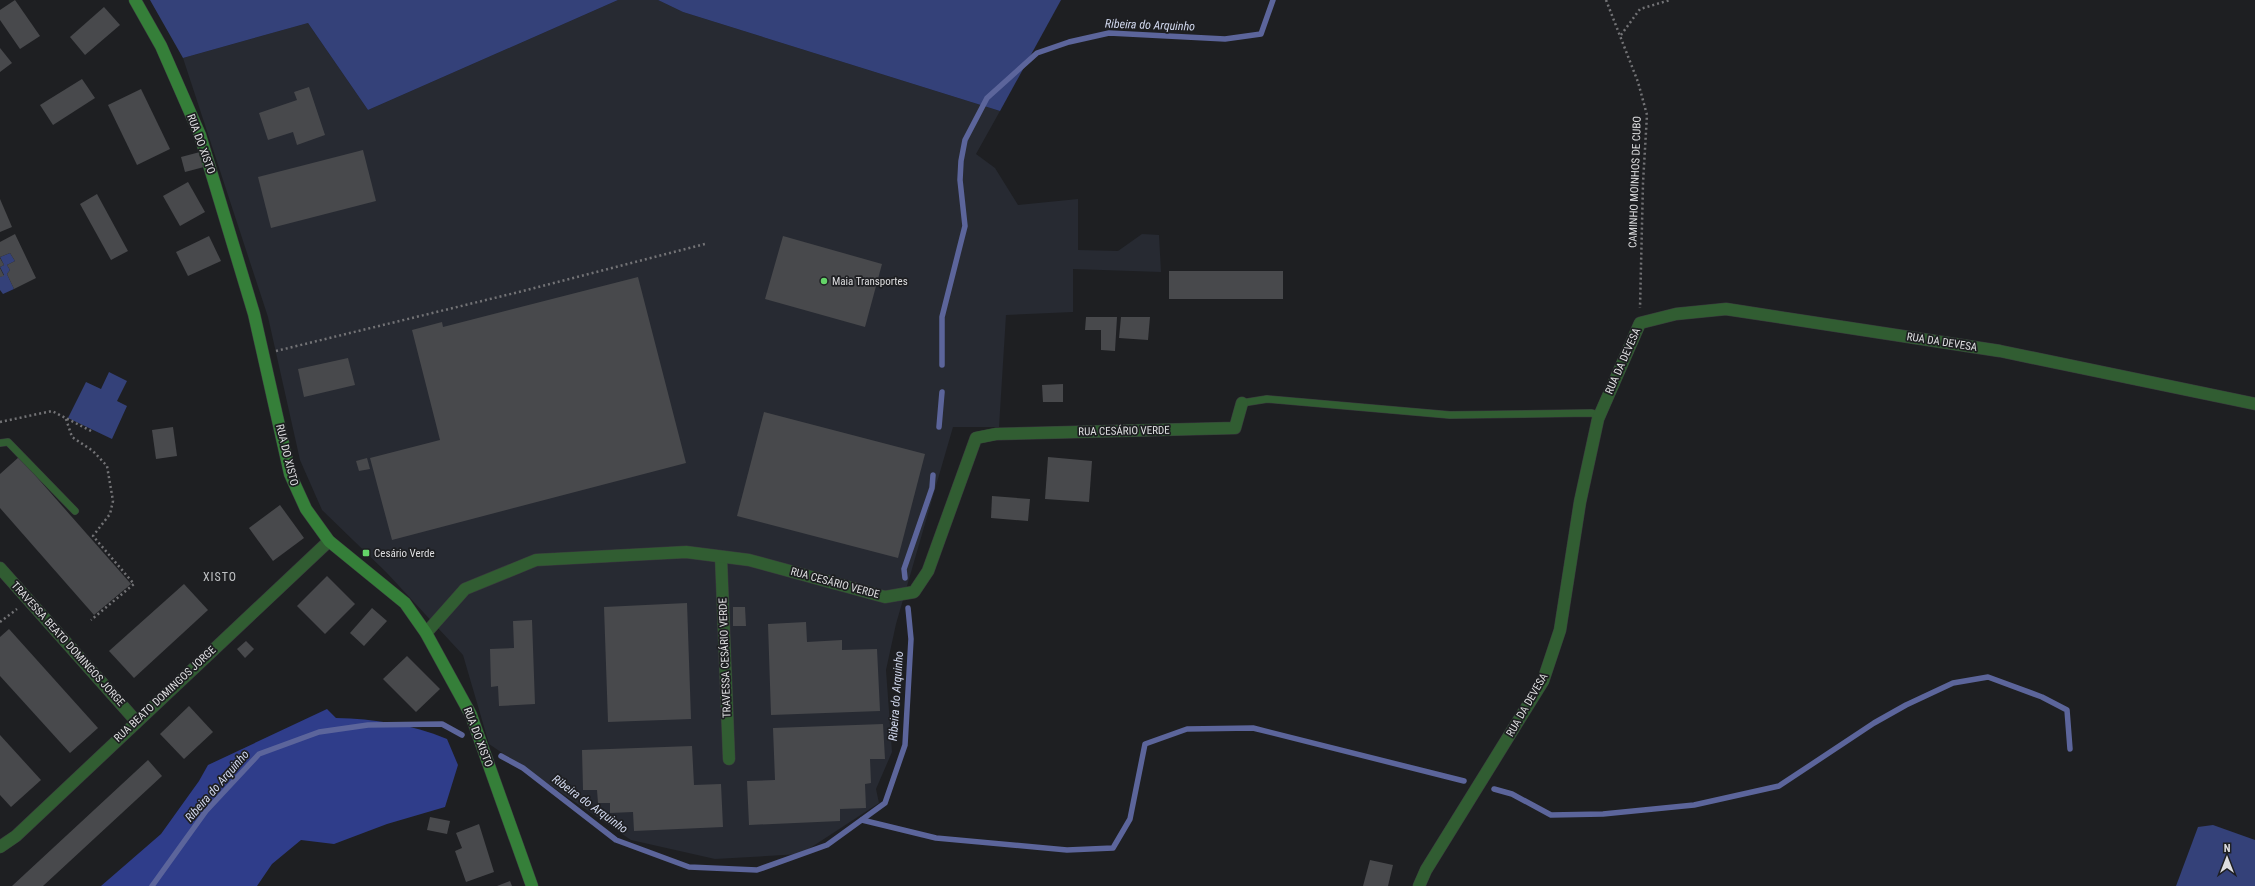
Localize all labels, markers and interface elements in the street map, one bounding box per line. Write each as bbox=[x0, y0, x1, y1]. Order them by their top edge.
water label: Ribeira do Arquinho bbox=[1105, 16, 1195, 34]
street label: RUA DO XISTO bbox=[184, 112, 218, 176]
street label: CAMINHO MOINHOS DE CUBO bbox=[1626, 116, 1644, 248]
place label: Maia Transportes bbox=[832, 275, 908, 288]
marker: Maia Transportes bbox=[819, 276, 829, 286]
street label: RUA DA DEVESA bbox=[1603, 325, 1644, 396]
street label: RUA DA DEVESA bbox=[1906, 330, 1979, 354]
street label: RUA DO XISTO bbox=[273, 423, 301, 487]
street label: RUA CESÁRIO VERDE bbox=[1078, 424, 1170, 438]
place label: Cesário Verde bbox=[374, 547, 435, 560]
marker: Cesário Verde bbox=[361, 548, 371, 558]
street label: RUA CESÁRIO VERDE bbox=[789, 565, 881, 601]
district label: XISTO bbox=[203, 570, 237, 584]
street label: TRAVESSA BEATO DOMINGOS JORGE bbox=[9, 579, 128, 709]
street label: TRAVESSA CESÁRIO VERDE bbox=[716, 597, 734, 718]
street label: RUA BEATO DOMINGOS JORGE bbox=[111, 643, 219, 745]
water label: Ribeira do Arquinho bbox=[886, 650, 906, 741]
street label: RUA DA DEVESA bbox=[1504, 670, 1551, 739]
street label: RUA DO XISTO bbox=[461, 705, 495, 769]
water label: Ribeira do Arquinho bbox=[182, 747, 252, 825]
water label: Ribeira do Arquinho bbox=[549, 772, 631, 836]
north arrow bbox=[2207, 838, 2247, 878]
text: N bbox=[2224, 842, 2231, 855]

